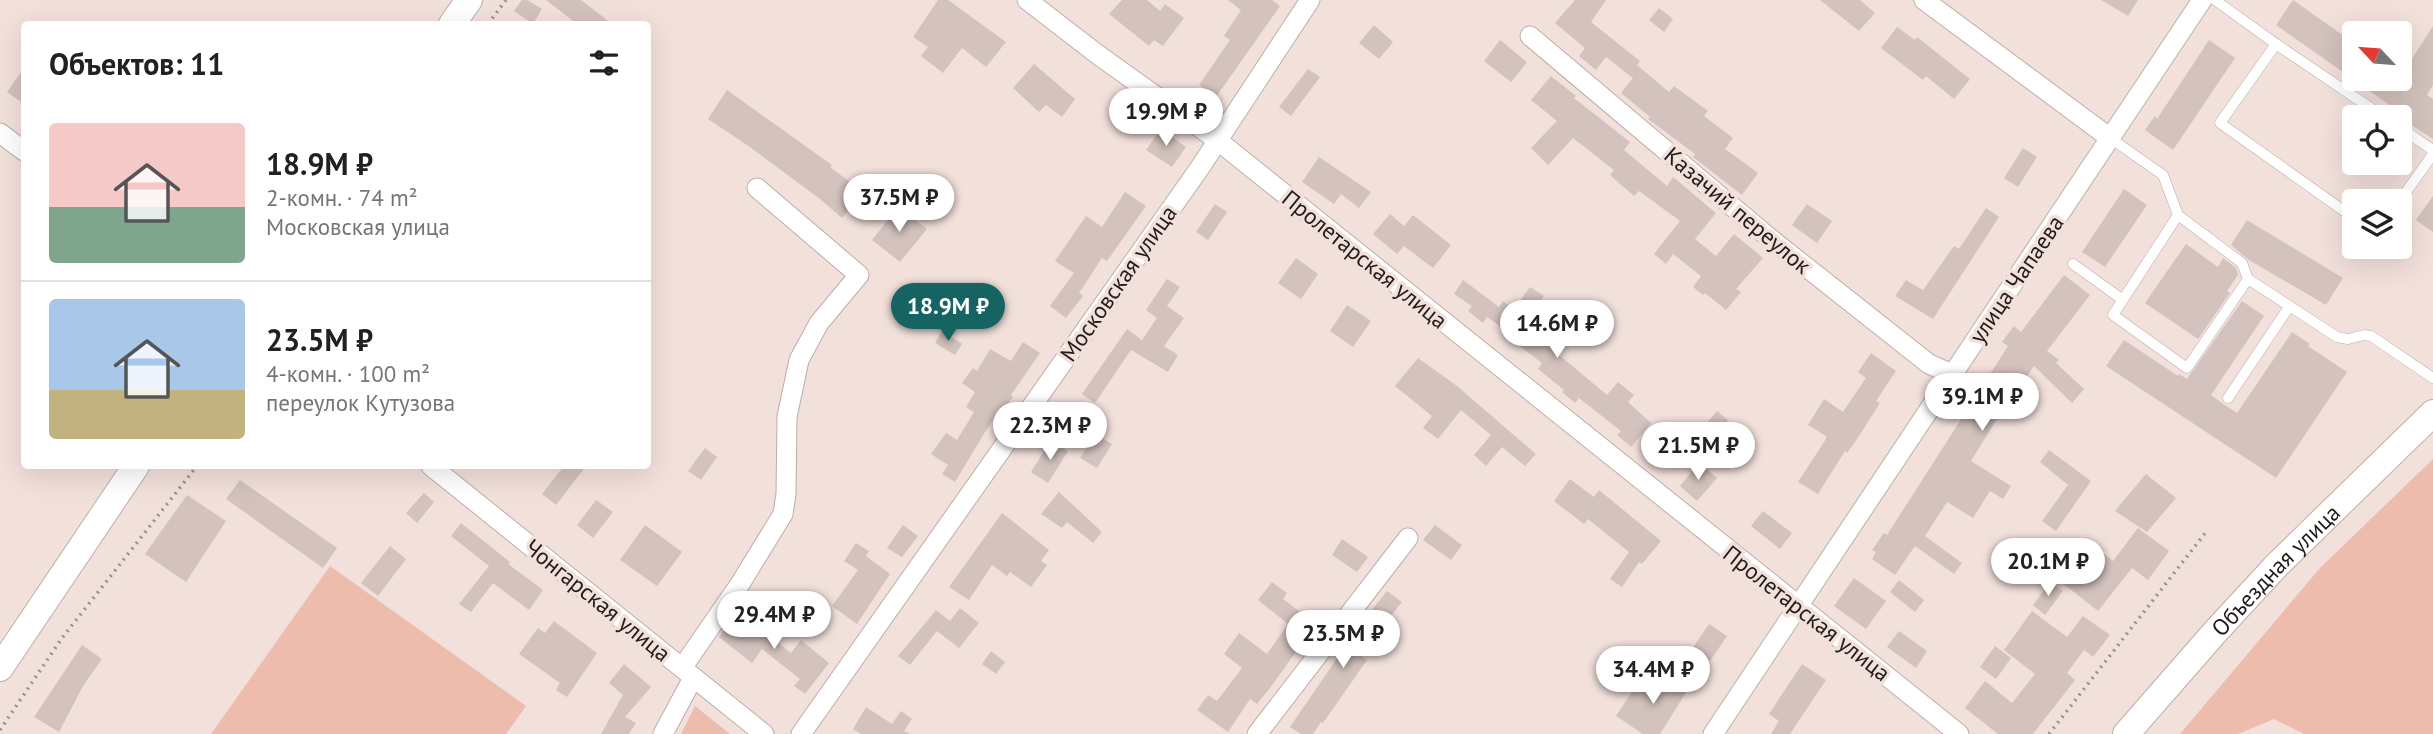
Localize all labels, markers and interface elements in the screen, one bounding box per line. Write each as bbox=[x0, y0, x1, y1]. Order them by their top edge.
north arrow bbox=[2342, 21, 2412, 91]
map controls bbox=[2342, 21, 2412, 259]
text: Объектов: 11 bbox=[49, 44, 224, 83]
icon: filters bbox=[585, 44, 623, 82]
pin: 19.9M ₽ bbox=[1101, 88, 1231, 148]
text: 19.9M ₽ bbox=[1125, 96, 1207, 125]
button: locate bbox=[2342, 105, 2412, 175]
street label: Казачий переулок bbox=[1659, 140, 1817, 280]
text: 18.9M ₽ bbox=[266, 144, 373, 183]
icon: home bbox=[105, 151, 189, 235]
pin: 37.5M ₽ bbox=[834, 174, 964, 234]
text: 37.5M ₽ bbox=[859, 182, 939, 211]
text: 2-комн. · 74 m² bbox=[266, 183, 418, 212]
street label: Пролетарская улица bbox=[1276, 183, 1454, 335]
button: layers bbox=[2342, 189, 2412, 259]
street label: Московская улица bbox=[1053, 199, 1183, 367]
street label: улица Чапаева bbox=[1963, 209, 2069, 349]
text: Московская улица bbox=[266, 212, 450, 241]
pin: 18.9M ₽ bbox=[883, 284, 1013, 343]
text: 18.9M ₽ bbox=[907, 291, 989, 320]
pin: 14.6M ₽ bbox=[1492, 300, 1622, 360]
text: 14.6M ₽ bbox=[1516, 308, 1598, 337]
text: 23.5M ₽ bbox=[266, 320, 373, 359]
icon: home bbox=[105, 327, 189, 411]
text: 4-комн. · 100 m² bbox=[266, 359, 430, 388]
pin: 39.1M ₽ bbox=[1917, 374, 2047, 433]
text: 39.1M ₽ bbox=[1941, 381, 2023, 410]
text: переулок Кутузова bbox=[266, 388, 455, 417]
pin: 22.3M ₽ bbox=[985, 402, 1115, 462]
text: 22.3M ₽ bbox=[1009, 410, 1091, 439]
pin: 21.5M ₽ bbox=[1633, 422, 1763, 482]
text: 21.5M ₽ bbox=[1657, 430, 1739, 459]
street label: Объездная улица bbox=[2205, 498, 2346, 642]
street label: Чонгарская улица bbox=[519, 532, 677, 668]
pin: 20.1M ₽ bbox=[1983, 538, 2113, 598]
street label: Пролетарская улица bbox=[1718, 539, 1896, 687]
text: 20.1M ₽ bbox=[2007, 546, 2089, 575]
pin: 29.4M ₽ bbox=[709, 592, 839, 651]
text: 29.4M ₽ bbox=[733, 599, 815, 628]
pin: 23.5M ₽ bbox=[1278, 610, 1408, 670]
text: 23.5M ₽ bbox=[1302, 618, 1384, 647]
pin: 34.4M ₽ bbox=[1588, 646, 1718, 706]
text: 34.4M ₽ bbox=[1612, 654, 1694, 683]

